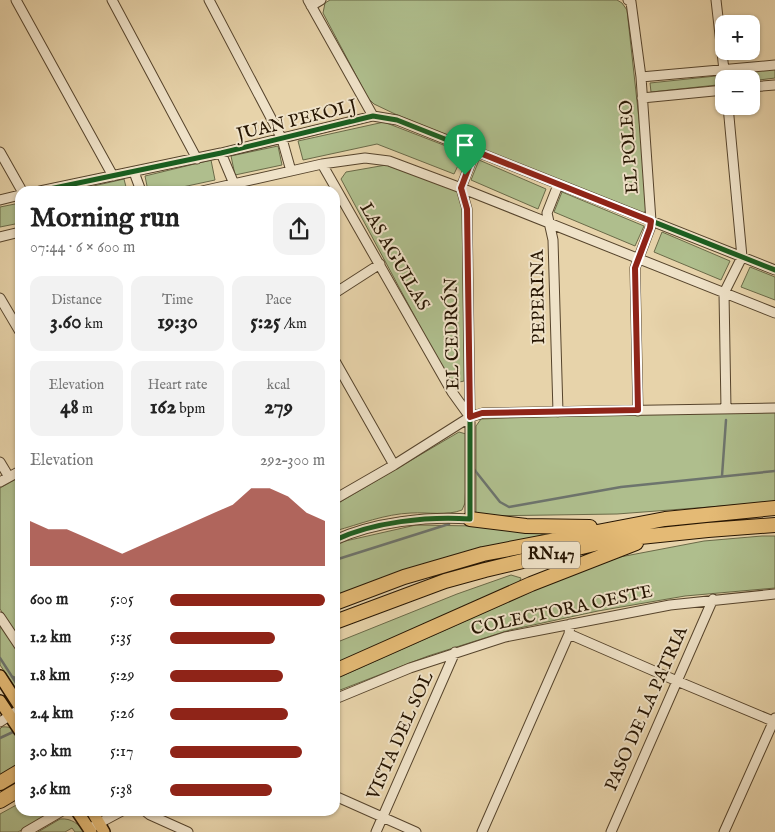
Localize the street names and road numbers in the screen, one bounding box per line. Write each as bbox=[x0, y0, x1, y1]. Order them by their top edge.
street label: JUAN PEKOLJ bbox=[232, 95, 360, 148]
street label: EL POLEO bbox=[615, 99, 645, 195]
street label: LAS AGUILAS bbox=[354, 199, 434, 315]
street label: PEPERINA bbox=[527, 249, 551, 344]
street label: EL CEDRÓN bbox=[439, 277, 465, 390]
road number: RN147 bbox=[522, 542, 580, 568]
street label: COLECTORA OESTE bbox=[469, 580, 655, 642]
street label: PASO DE LA PATRIA bbox=[600, 622, 694, 795]
street label: VISTA DEL SOL bbox=[362, 668, 440, 804]

